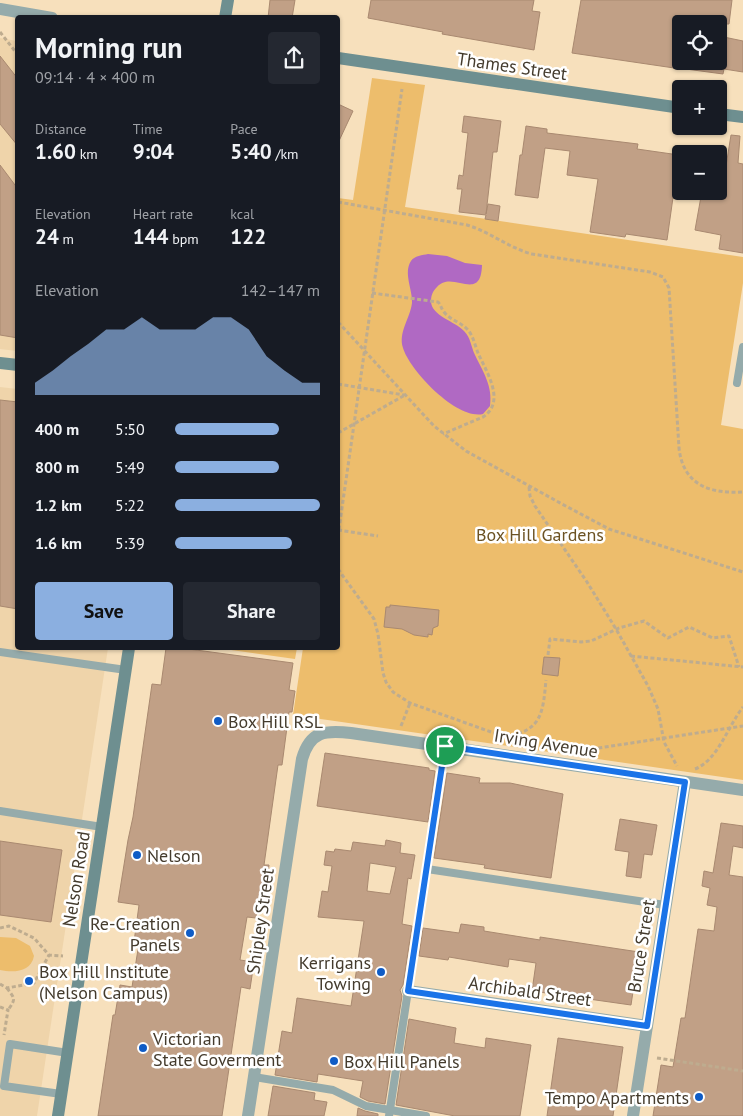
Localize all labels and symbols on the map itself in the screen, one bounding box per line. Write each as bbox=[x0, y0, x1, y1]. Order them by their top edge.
street label: Thames Street bbox=[455, 47, 569, 85]
park label: Box Hill Gardens bbox=[476, 523, 604, 546]
place label: Box Hill RSL bbox=[228, 710, 323, 733]
marker: Box Hill RSL bbox=[212, 715, 224, 727]
street label: Irving Avenue bbox=[492, 723, 600, 763]
pin bbox=[424, 725, 466, 767]
street label: Nelson Road bbox=[57, 830, 95, 928]
place label: Nelson bbox=[147, 844, 201, 867]
marker: Nelson bbox=[131, 849, 143, 861]
street label: Shipley Street bbox=[241, 867, 279, 975]
street label: Bruce Street bbox=[622, 898, 660, 994]
place label: Re-Creation Panels bbox=[90, 912, 180, 956]
marker: Re-Creation Panels bbox=[184, 927, 196, 939]
place label: Kerrigans Towing bbox=[299, 951, 371, 995]
place label: Box Hill Institute (Nelson Campus) bbox=[39, 960, 169, 1004]
marker: Kerrigans Towing bbox=[375, 966, 387, 978]
street label: Archibald Street bbox=[467, 971, 593, 1011]
marker: Box Hill Institute (Nelson Campus) bbox=[23, 975, 35, 987]
place label: Victorian State Goverment bbox=[152, 1027, 281, 1071]
marker: Victorian State Goverment bbox=[137, 1042, 149, 1054]
place label: Box Hill Panels bbox=[344, 1050, 460, 1073]
marker: Box Hill Panels bbox=[328, 1055, 340, 1067]
place label: Tempo Apartments bbox=[545, 1086, 689, 1109]
marker: Tempo Apartments bbox=[693, 1091, 705, 1103]

